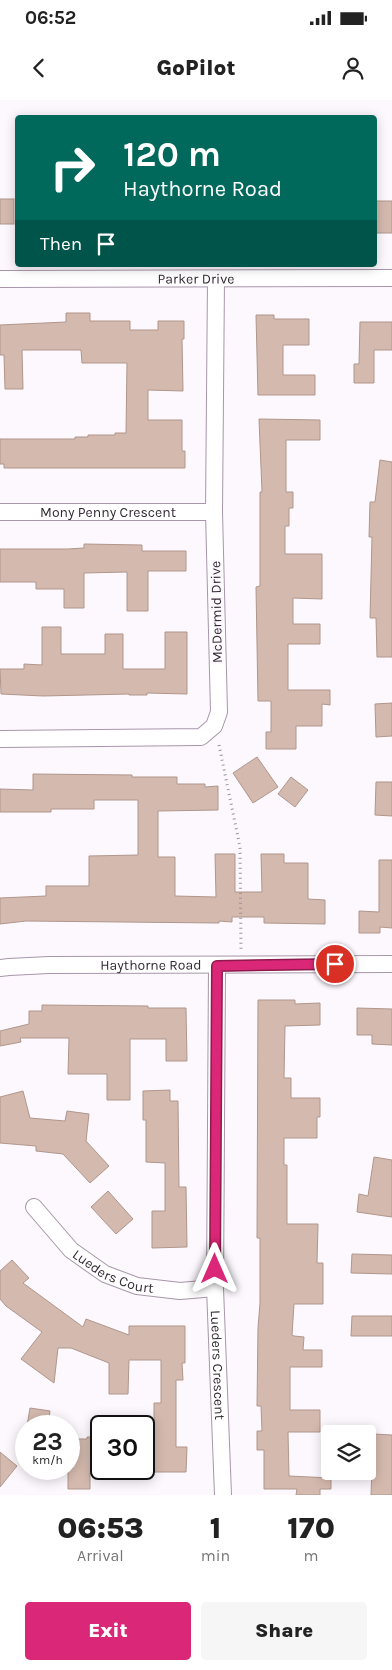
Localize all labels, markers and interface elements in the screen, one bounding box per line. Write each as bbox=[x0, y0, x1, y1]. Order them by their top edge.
text: 06:52 bbox=[25, 7, 76, 29]
icon: back bbox=[25, 54, 53, 82]
icon: person bbox=[339, 54, 367, 82]
text: GoPilot bbox=[156, 55, 236, 81]
text: 120 m bbox=[123, 134, 221, 175]
icon: right bbox=[40, 135, 105, 200]
text: Haythorne Road bbox=[123, 176, 282, 202]
icon: arrive bbox=[92, 230, 120, 258]
text: Then bbox=[40, 233, 82, 255]
street label: Parker Drive bbox=[158, 270, 234, 288]
street label: Mony Penny Crescent bbox=[40, 504, 176, 521]
street label: McDermid Drive bbox=[207, 561, 226, 663]
pin bbox=[314, 943, 356, 985]
icon: arrive bbox=[321, 950, 349, 978]
street label: Haythorne Road bbox=[100, 957, 202, 974]
position arrow bbox=[188, 1242, 240, 1294]
street label: Lueders Court bbox=[69, 1246, 155, 1297]
street label: Lueders Crescent bbox=[207, 1310, 228, 1420]
speed limit sign: 30 bbox=[90, 1415, 155, 1480]
map controls bbox=[321, 1425, 376, 1480]
button: layers bbox=[321, 1425, 376, 1480]
text: 23 bbox=[32, 1427, 63, 1456]
text: km/h bbox=[32, 1453, 63, 1467]
text: 06:53 bbox=[57, 1510, 144, 1546]
text: 1 bbox=[210, 1510, 221, 1546]
text: 170 bbox=[287, 1510, 335, 1546]
text: Arrival bbox=[77, 1546, 124, 1565]
text: min bbox=[201, 1546, 230, 1565]
text: m bbox=[304, 1546, 319, 1565]
button: Exit bbox=[25, 1602, 191, 1660]
button: Share bbox=[201, 1602, 367, 1660]

